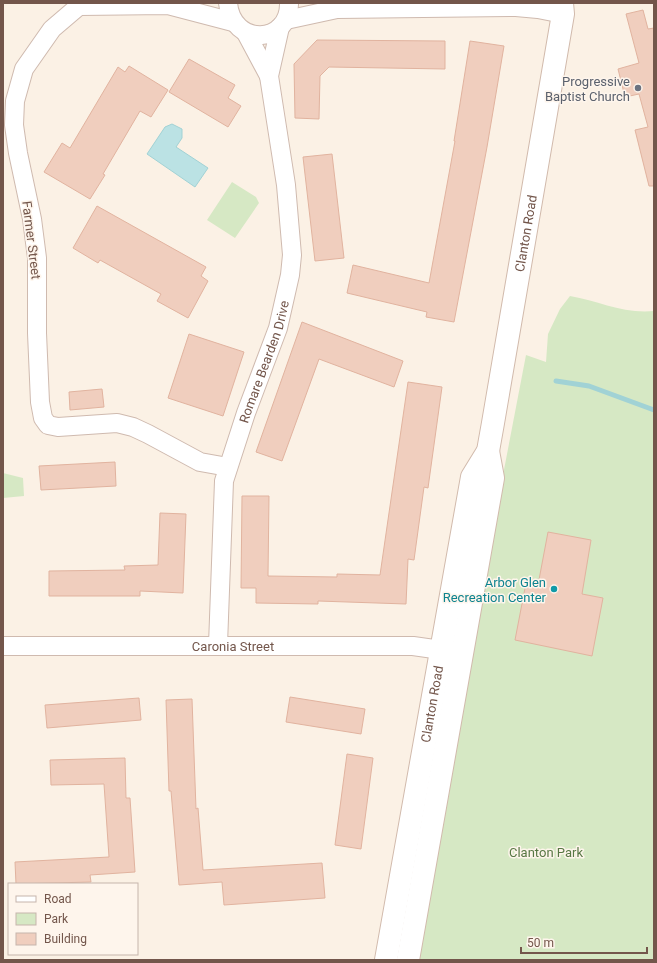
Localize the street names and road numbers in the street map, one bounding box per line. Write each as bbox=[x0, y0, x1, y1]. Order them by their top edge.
street label: Clanton Road bbox=[512, 194, 540, 273]
street label: Farmer Street bbox=[19, 200, 44, 280]
street label: Romare Bearden Drive bbox=[236, 299, 292, 425]
street label: Caronia Street bbox=[192, 639, 274, 654]
street label: Clanton Road bbox=[418, 665, 446, 744]

